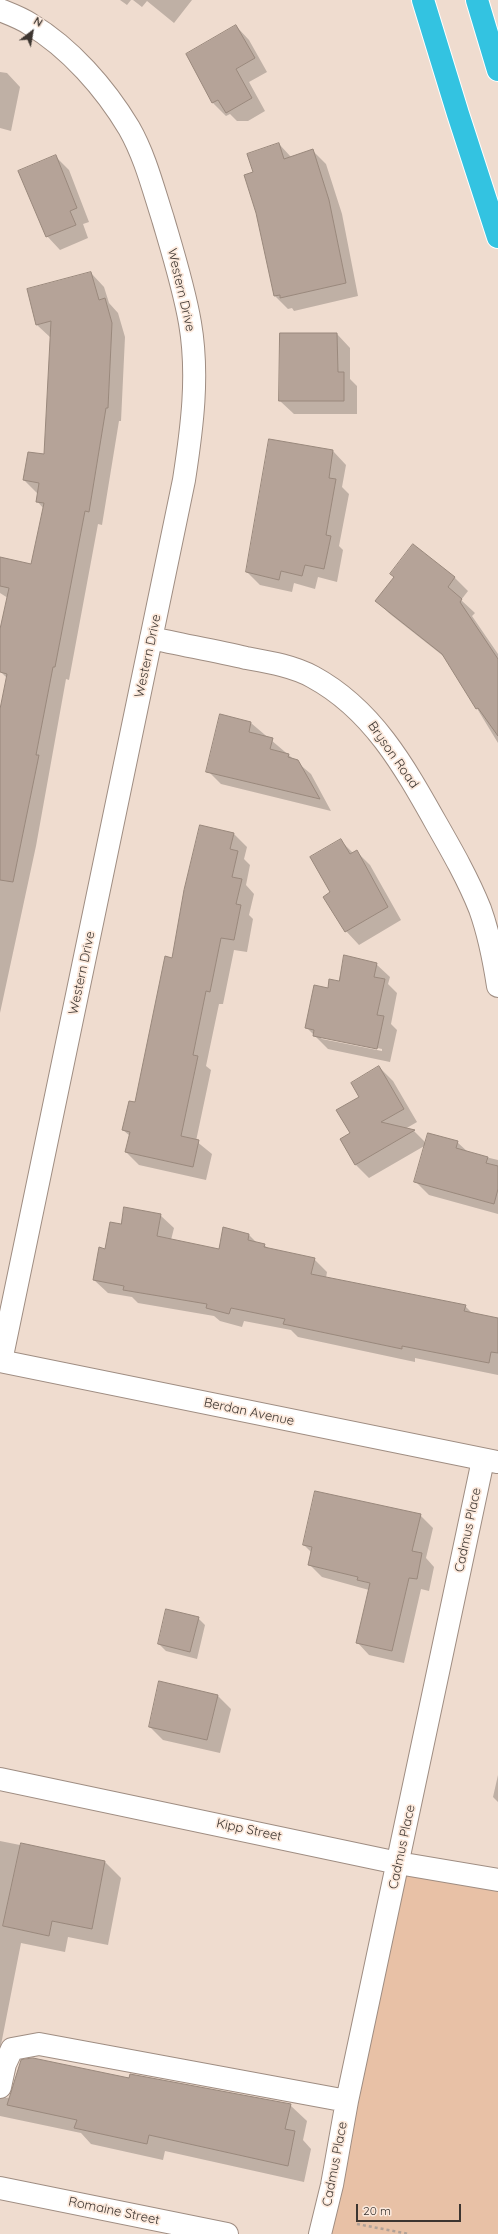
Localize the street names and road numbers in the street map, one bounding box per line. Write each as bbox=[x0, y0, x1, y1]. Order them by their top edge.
street label: Western Drive bbox=[164, 247, 198, 333]
street label: Western Drive bbox=[132, 613, 164, 699]
street label: Bryson Road bbox=[364, 719, 422, 791]
street label: Western Drive bbox=[66, 930, 98, 1016]
street label: Berdan Avenue bbox=[202, 1395, 296, 1429]
street label: Cadmus Place bbox=[451, 1486, 485, 1574]
street label: Cadmus Place bbox=[385, 1803, 419, 1891]
street label: Kipp Street bbox=[215, 1815, 283, 1845]
street label: Cadmus Place bbox=[319, 2120, 351, 2208]
street label: Romaine Street bbox=[67, 2194, 161, 2228]

